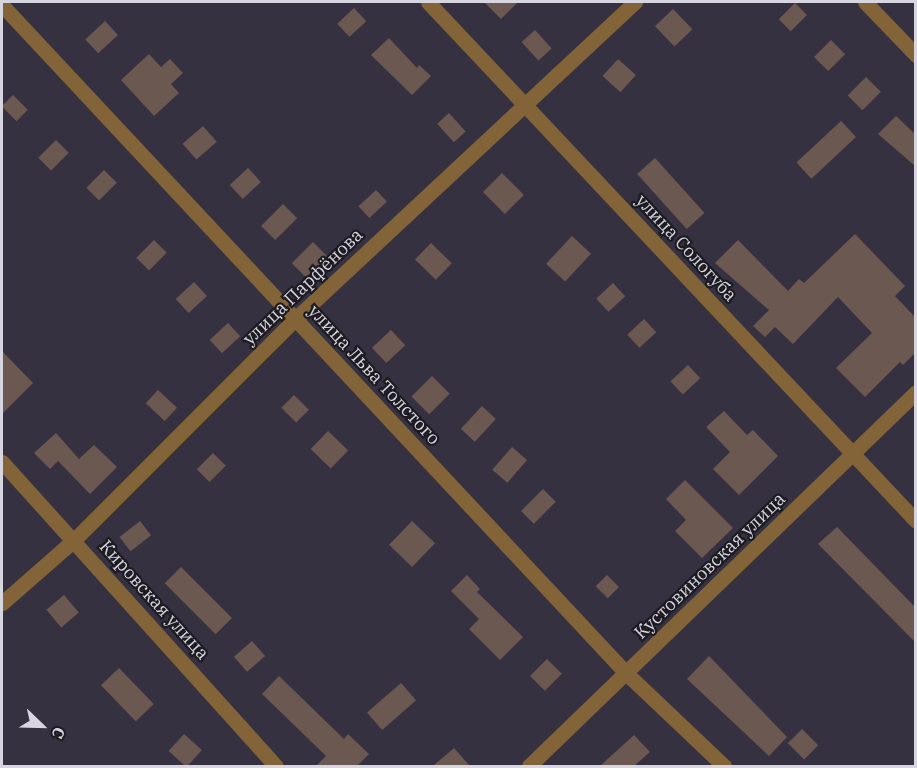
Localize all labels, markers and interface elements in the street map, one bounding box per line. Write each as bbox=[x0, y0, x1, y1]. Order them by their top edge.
street label: улица Сологуба bbox=[631, 190, 741, 306]
street label: улица Парфёнова bbox=[239, 224, 367, 350]
street label: улица Льва Толстого bbox=[304, 301, 444, 449]
street label: Кустовиновская улица bbox=[630, 488, 790, 644]
street label: Кировская улица bbox=[95, 536, 213, 664]
north arrow bbox=[12, 696, 72, 756]
text: С bbox=[47, 724, 70, 742]

